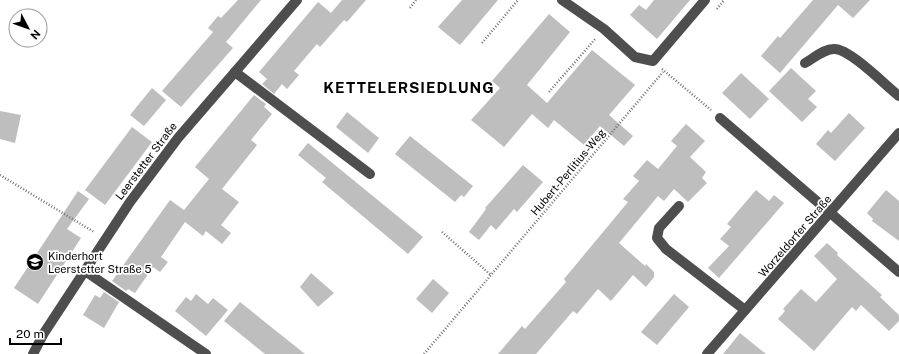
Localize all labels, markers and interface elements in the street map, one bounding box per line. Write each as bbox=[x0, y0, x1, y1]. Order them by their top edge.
north arrow bbox=[8, 8, 48, 48]
text: N bbox=[28, 27, 43, 42]
district label: KETTELERSIEDLUNG bbox=[323, 79, 495, 96]
street label: Leerstetter Straße bbox=[113, 120, 179, 202]
street label: Hubert-Perlitius-Weg bbox=[528, 126, 608, 218]
street label: Worzeldorfer Straße bbox=[756, 193, 834, 279]
place label: Kinderhort Leerstetter Straße 5 bbox=[48, 250, 151, 275]
school or university icon: Kinderhort Leerstetter Straße 5 bbox=[25, 252, 45, 272]
scale bar bbox=[10, 320, 61, 346]
text: 20 m bbox=[16, 327, 44, 341]

